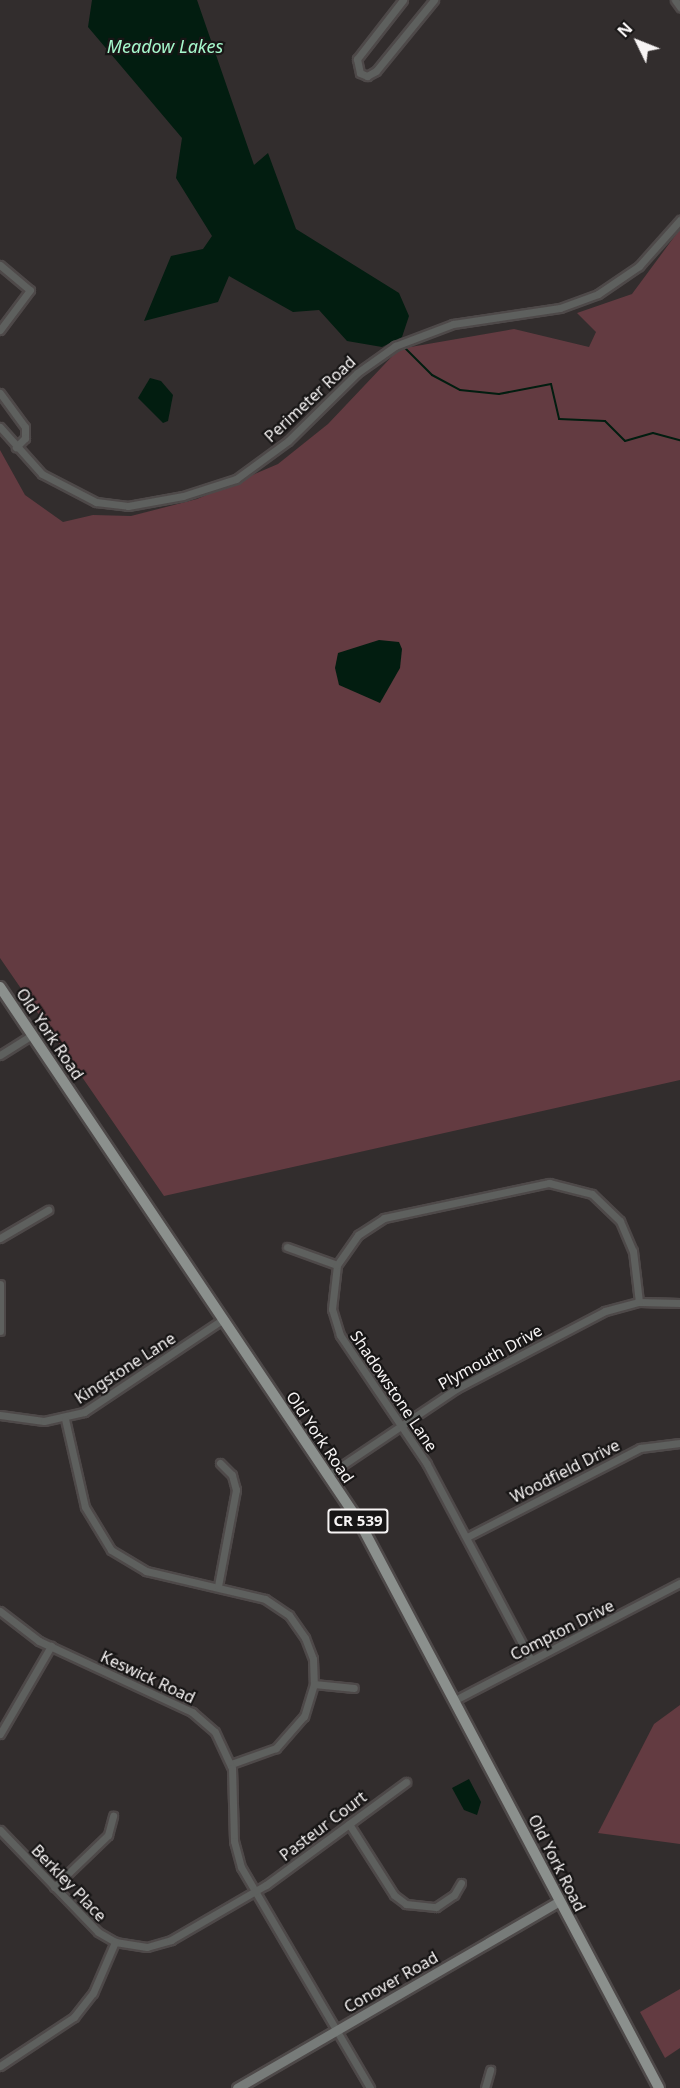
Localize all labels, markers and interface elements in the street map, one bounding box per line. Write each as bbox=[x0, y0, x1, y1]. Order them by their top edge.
north arrow bbox=[608, 12, 668, 72]
text: N bbox=[612, 17, 637, 42]
water label: Meadow Lakes bbox=[107, 35, 223, 57]
street label: Perimeter Road bbox=[261, 352, 359, 446]
street label: Old York Road bbox=[12, 985, 88, 1083]
street label: Plymouth Drive bbox=[435, 1321, 545, 1393]
street label: Shadowstone Lane bbox=[346, 1327, 442, 1455]
street label: Kingstone Lane bbox=[71, 1328, 179, 1408]
street label: Old York Road bbox=[282, 1388, 358, 1486]
street label: Woodfield Drive bbox=[507, 1435, 623, 1507]
road number: CR 539 bbox=[326, 1509, 389, 1533]
street label: Compton Drive bbox=[507, 1596, 617, 1664]
street label: Keswick Road bbox=[98, 1647, 198, 1707]
street label: Pasteur Court bbox=[276, 1787, 370, 1865]
street label: Old York Road bbox=[524, 1811, 590, 1915]
street label: Berkley Place bbox=[28, 1841, 110, 1925]
street label: Conover Road bbox=[341, 1947, 441, 2017]

